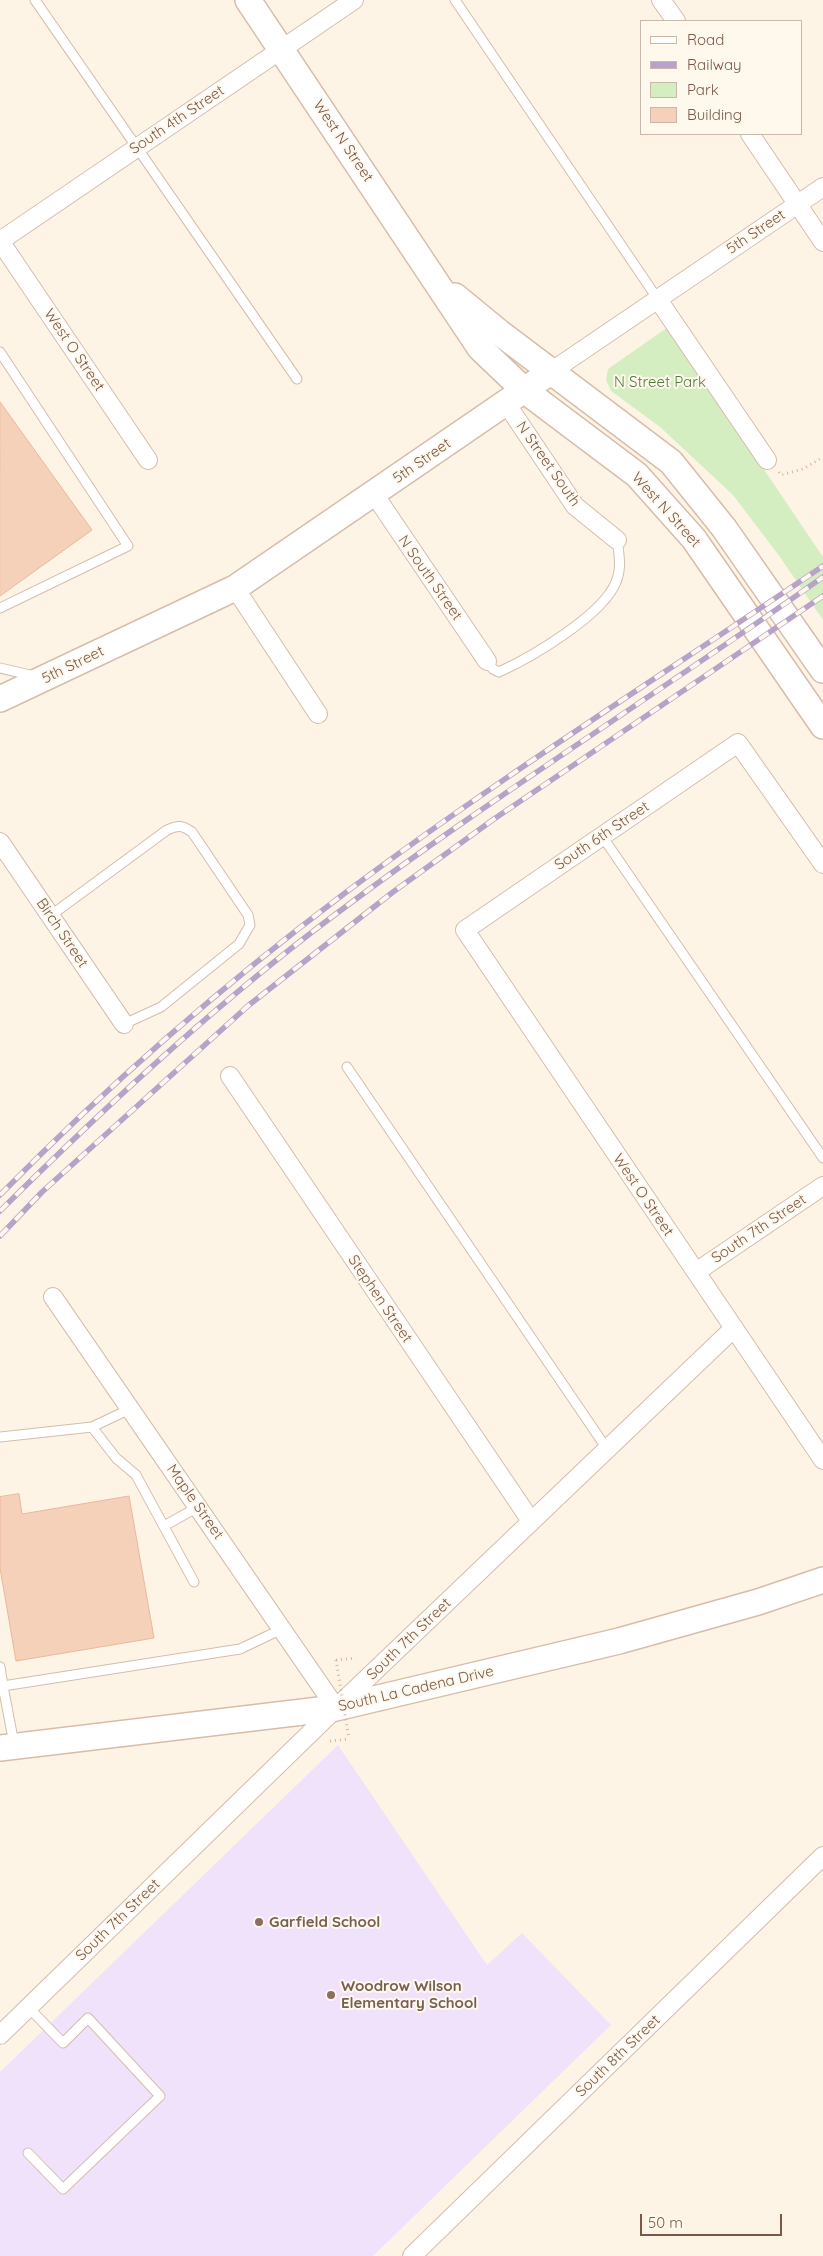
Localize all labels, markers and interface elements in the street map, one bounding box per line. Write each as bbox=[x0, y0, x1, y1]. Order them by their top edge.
legend bbox=[640, 20, 803, 135]
text: Road bbox=[687, 30, 724, 49]
text: Railway bbox=[687, 55, 742, 74]
text: Park bbox=[687, 80, 719, 99]
street label: South 4th Street bbox=[126, 82, 228, 158]
street label: West N Street bbox=[309, 97, 377, 185]
text: Building bbox=[687, 105, 742, 124]
street label: 5th Street bbox=[723, 206, 789, 258]
street label: West O Street bbox=[40, 305, 108, 395]
park label: N Street Park bbox=[614, 373, 706, 391]
street label: N Street South bbox=[512, 418, 584, 510]
street label: 5th Street bbox=[389, 434, 455, 488]
street label: West N Street bbox=[628, 469, 704, 551]
street label: N South Street bbox=[394, 532, 466, 624]
street label: 5th Street bbox=[39, 642, 107, 688]
street label: South 6th Street bbox=[551, 798, 653, 874]
street label: Birch Street bbox=[32, 895, 92, 971]
street label: West O Street bbox=[609, 1150, 677, 1240]
street label: South 7th Street bbox=[708, 1191, 810, 1267]
street label: Stephen Street bbox=[344, 1252, 416, 1346]
street label: Maple Street bbox=[163, 1461, 227, 1543]
street label: South 7th Street bbox=[363, 1594, 455, 1684]
street label: South La Cadena Drive bbox=[336, 1662, 496, 1716]
street label: South 7th Street bbox=[72, 1875, 164, 1965]
place label: Garfield School bbox=[269, 1913, 380, 1931]
marker: Garfield School bbox=[253, 1916, 265, 1928]
place label: Woodrow Wilson Elementary School bbox=[341, 1977, 477, 2012]
marker: Woodrow Wilson Elementary School bbox=[325, 1989, 337, 2001]
street label: South 8th Street bbox=[572, 2011, 664, 2101]
scale bar bbox=[643, 2204, 786, 2236]
text: 50 m bbox=[648, 2213, 683, 2232]

